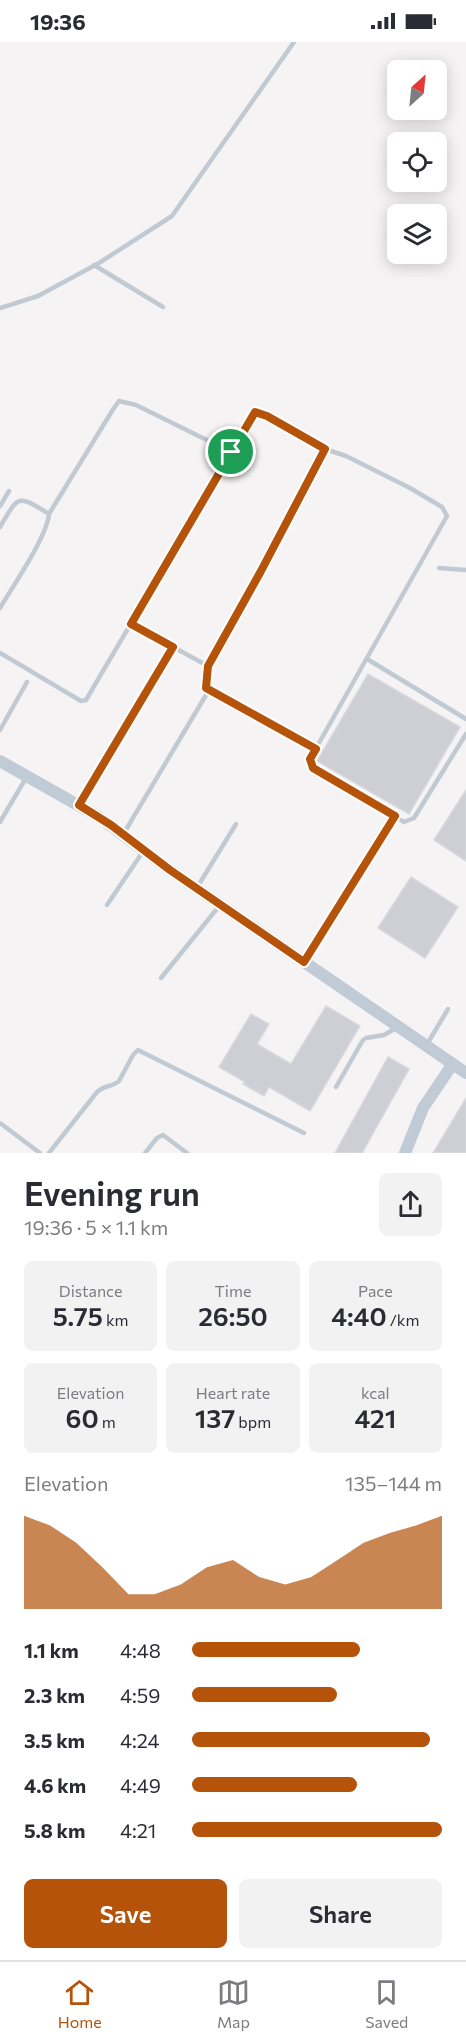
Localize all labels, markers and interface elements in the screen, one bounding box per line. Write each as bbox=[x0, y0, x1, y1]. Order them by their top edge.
text: 19:36 bbox=[30, 8, 86, 35]
north arrow bbox=[387, 60, 447, 120]
map controls bbox=[387, 60, 447, 264]
button: locate bbox=[387, 132, 447, 192]
button: layers bbox=[387, 204, 447, 264]
pin bbox=[205, 426, 256, 477]
icon: arrive bbox=[214, 435, 247, 468]
text: Evening run bbox=[24, 1172, 200, 1213]
button: share bbox=[379, 1173, 442, 1236]
text: 19:36 · 5 × 1.1 km bbox=[24, 1215, 168, 1239]
text: Distance bbox=[59, 1281, 122, 1300]
text: Time bbox=[215, 1281, 251, 1300]
text: Pace bbox=[358, 1281, 393, 1300]
text: 5.75 bbox=[53, 1300, 103, 1331]
text: 26:50 bbox=[198, 1300, 268, 1331]
text: 4:40 bbox=[331, 1300, 387, 1331]
text: km bbox=[103, 1310, 129, 1329]
text: /km bbox=[387, 1310, 419, 1329]
text: Elevation bbox=[57, 1383, 124, 1402]
text: Heart rate bbox=[196, 1383, 270, 1402]
text: kcal bbox=[361, 1383, 390, 1402]
text: 60 bbox=[66, 1402, 99, 1433]
text: 137 bbox=[195, 1402, 235, 1433]
text: 421 bbox=[354, 1402, 396, 1433]
text: m bbox=[99, 1412, 116, 1431]
text: bpm bbox=[235, 1412, 271, 1431]
text: Elevation bbox=[24, 1471, 109, 1495]
text: 135–144 m bbox=[345, 1471, 442, 1495]
text: 1.1 km bbox=[24, 1638, 79, 1662]
text: 4:48 bbox=[120, 1638, 161, 1662]
text: 2.3 km bbox=[24, 1683, 85, 1707]
text: 4:59 bbox=[120, 1683, 160, 1707]
text: 3.5 km bbox=[24, 1728, 85, 1752]
text: 4:24 bbox=[120, 1728, 159, 1752]
text: 4.6 km bbox=[24, 1773, 86, 1797]
text: 4:49 bbox=[120, 1773, 161, 1797]
text: 5.8 km bbox=[24, 1818, 86, 1842]
text: 4:21 bbox=[120, 1818, 156, 1842]
button: Save bbox=[24, 1879, 227, 1948]
button: Share bbox=[239, 1879, 442, 1948]
tab: Home bbox=[58, 1976, 102, 2031]
tab: Map bbox=[217, 1976, 250, 2031]
tab: Saved bbox=[365, 1976, 408, 2031]

